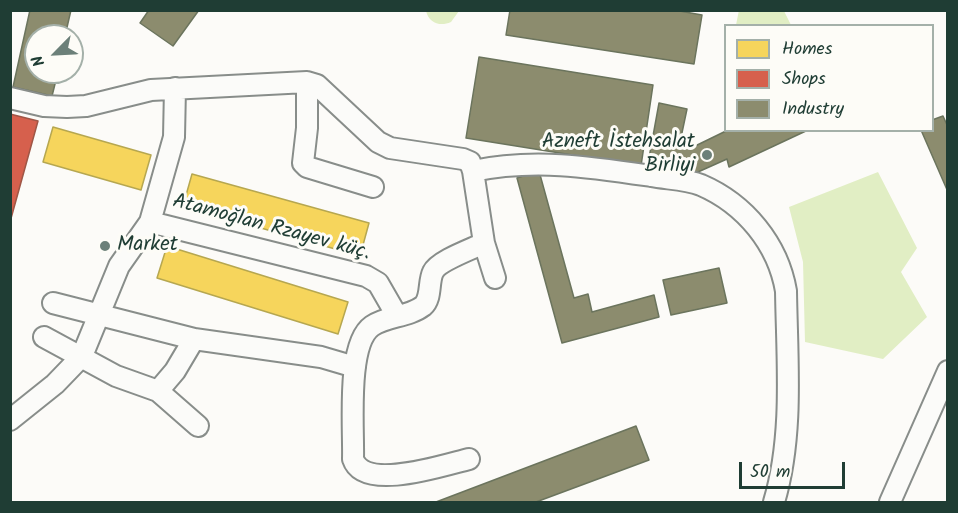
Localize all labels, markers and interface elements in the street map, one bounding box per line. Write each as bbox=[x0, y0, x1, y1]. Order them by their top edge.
north arrow bbox=[24, 24, 84, 84]
legend bbox=[724, 24, 934, 132]
text: Homes bbox=[782, 35, 832, 64]
text: N bbox=[25, 51, 52, 70]
text: Shops bbox=[782, 65, 826, 94]
text: Industry bbox=[782, 95, 844, 124]
place label: Azneft İstehsalat Birliyi bbox=[542, 130, 695, 180]
marker: Azneft İstehsalat Birliyi bbox=[700, 148, 714, 162]
street label: Atamoğlan Rzayev küç. bbox=[169, 190, 373, 268]
place label: Market bbox=[117, 233, 178, 259]
marker: Market bbox=[98, 239, 112, 253]
scale bar bbox=[742, 450, 848, 488]
text: 50 m bbox=[750, 458, 790, 487]

